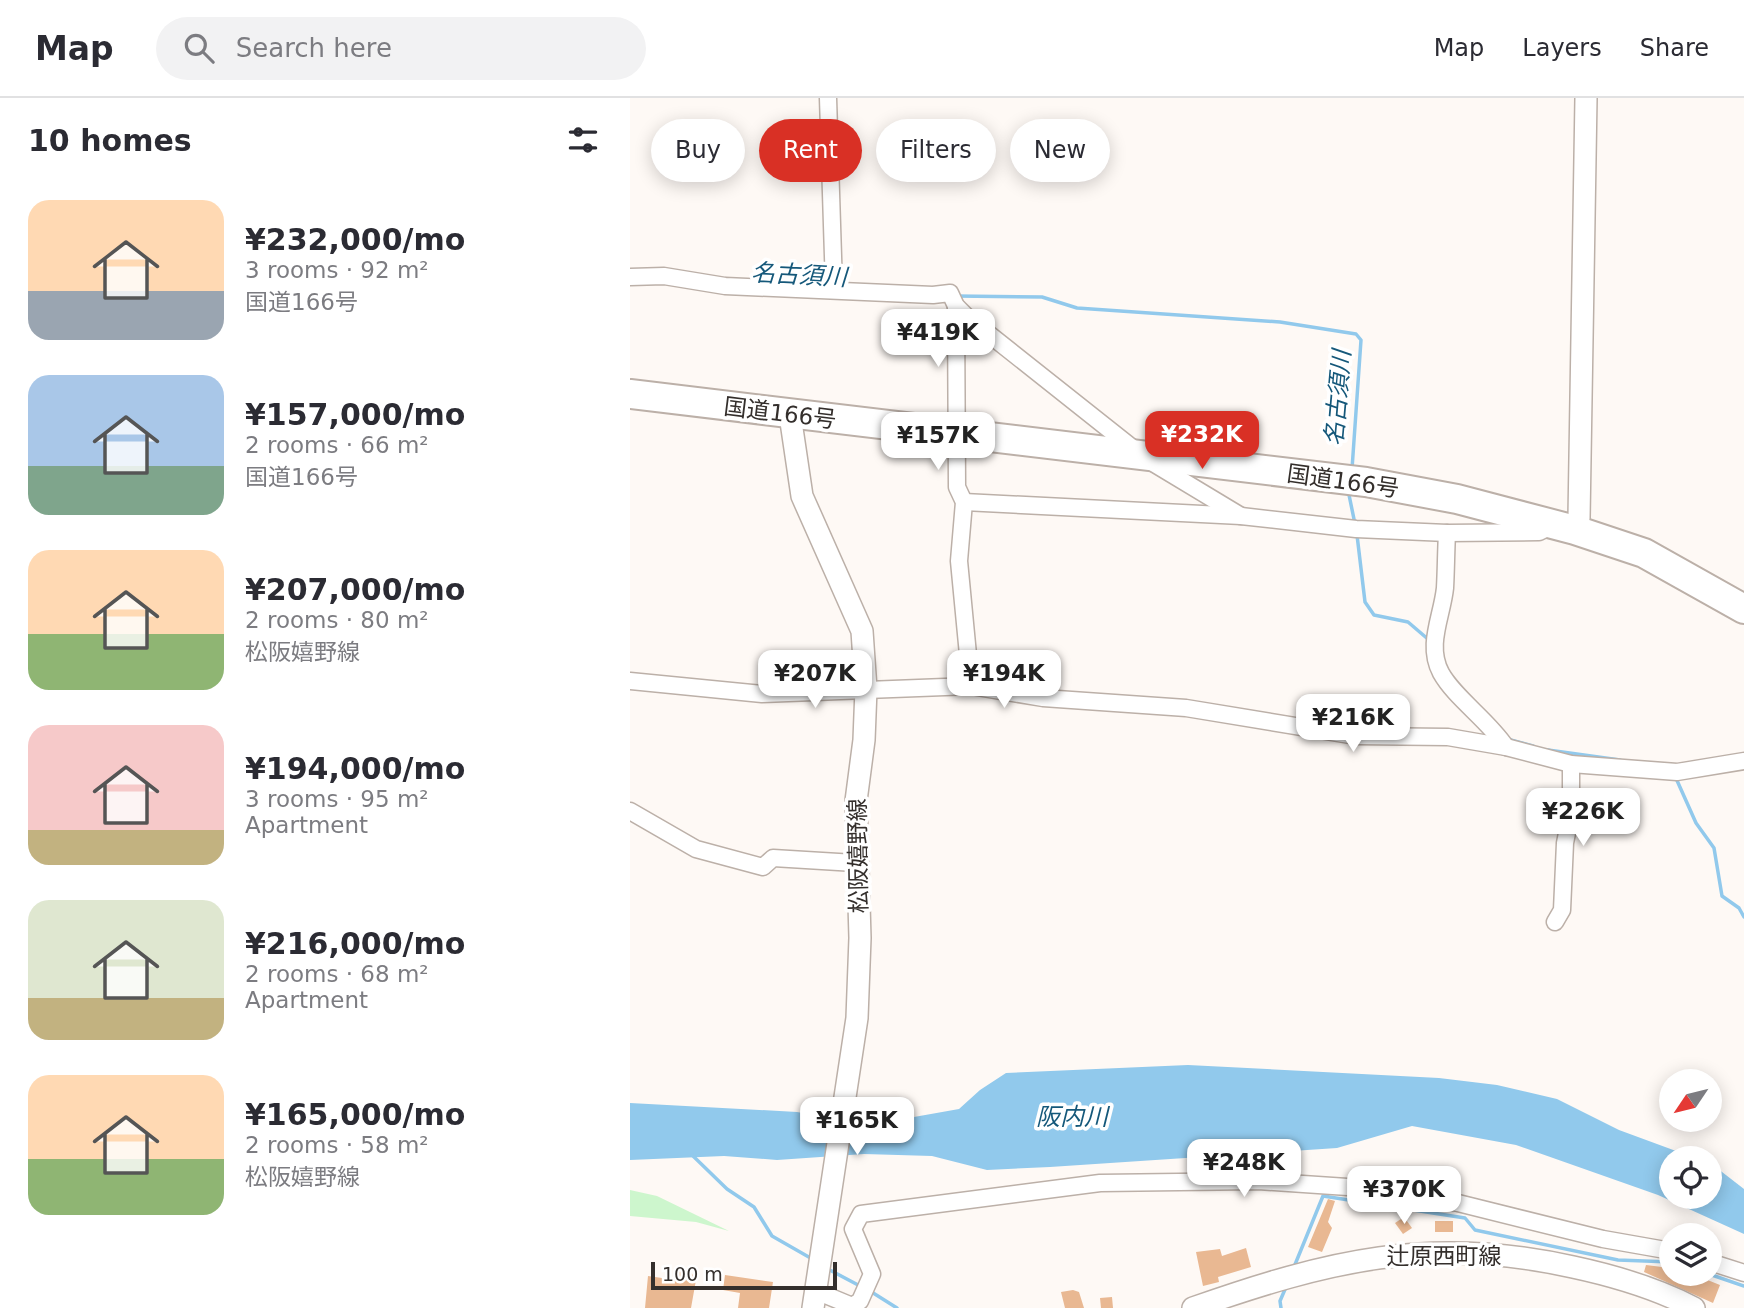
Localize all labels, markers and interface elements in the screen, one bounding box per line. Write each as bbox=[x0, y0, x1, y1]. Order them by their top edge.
search box bbox=[156, 17, 646, 80]
text: Map bbox=[35, 29, 114, 68]
icon: search bbox=[180, 29, 218, 67]
text: Search here bbox=[236, 33, 392, 63]
text: Map bbox=[1434, 34, 1484, 62]
text: Layers bbox=[1522, 34, 1602, 62]
text: Share bbox=[1640, 34, 1709, 62]
chip: Buy bbox=[651, 119, 745, 182]
chip: Rent bbox=[759, 119, 862, 182]
chip: Filters bbox=[876, 119, 996, 182]
chip: New bbox=[1010, 119, 1110, 182]
icon: filters bbox=[564, 121, 602, 159]
text: 10 homes bbox=[28, 123, 192, 158]
text: ¥232,000/mo bbox=[245, 222, 465, 257]
icon: home bbox=[84, 228, 168, 312]
text: 3 rooms · 92 m² bbox=[245, 257, 429, 283]
water label: 名古須川 bbox=[750, 259, 851, 292]
text: 国道166号 bbox=[245, 289, 358, 315]
pin: ¥419K bbox=[889, 310, 987, 369]
text: ¥419K bbox=[897, 319, 979, 345]
water label: 名古須川 bbox=[1320, 346, 1356, 447]
street label: 国道166号 bbox=[722, 393, 838, 433]
text: ¥157,000/mo bbox=[245, 397, 465, 432]
icon: home bbox=[84, 403, 168, 487]
pin: ¥157K bbox=[889, 412, 987, 472]
pin: ¥232K bbox=[1153, 412, 1251, 471]
text: ¥232K bbox=[1161, 421, 1243, 447]
text: ¥157K bbox=[897, 422, 979, 448]
text: 2 rooms · 66 m² bbox=[245, 432, 429, 458]
street label: 国道166号 bbox=[1285, 460, 1401, 502]
text: 国道166号 bbox=[245, 464, 358, 490]
text: ¥207,000/mo bbox=[245, 572, 465, 607]
icon: home bbox=[84, 578, 168, 662]
text: 2 rooms · 80 m² bbox=[245, 607, 429, 633]
text: 松阪嬉野線 bbox=[245, 639, 360, 665]
pin: ¥207K bbox=[766, 650, 864, 710]
pin: ¥194K bbox=[955, 650, 1053, 710]
text: ¥207K bbox=[774, 660, 856, 686]
text: ¥194K bbox=[963, 660, 1045, 686]
pin: ¥216K bbox=[1304, 694, 1402, 754]
text: ¥216K bbox=[1312, 704, 1394, 730]
text: ¥194,000/mo bbox=[245, 751, 465, 786]
icon: home bbox=[84, 753, 168, 837]
text: 3 rooms · 95 m² bbox=[245, 786, 429, 812]
pin: ¥226K bbox=[1534, 788, 1632, 848]
street label: 松阪嬉野線 bbox=[844, 798, 872, 914]
text: ¥226K bbox=[1542, 798, 1624, 824]
text: Apartment bbox=[245, 812, 368, 838]
text: ¥216,000/mo bbox=[245, 926, 465, 961]
icon: home bbox=[84, 928, 168, 1012]
text: 2 rooms · 68 m² bbox=[245, 961, 429, 987]
text: Apartment bbox=[245, 987, 368, 1013]
north arrow bbox=[1659, 1069, 1722, 1132]
map controls bbox=[1659, 1069, 1722, 1286]
text: ¥165,000/mo bbox=[245, 1097, 465, 1132]
pin: ¥165K bbox=[808, 1098, 906, 1157]
icon: home bbox=[84, 1103, 168, 1187]
water label: 阪内川 bbox=[1036, 1103, 1111, 1131]
text: ¥165K bbox=[816, 1107, 898, 1133]
text: 2 rooms · 58 m² bbox=[245, 1132, 429, 1158]
pin: ¥248K bbox=[1195, 1140, 1293, 1199]
button: locate bbox=[1659, 1146, 1722, 1209]
text: ¥248K bbox=[1203, 1149, 1285, 1175]
text: 松阪嬉野線 bbox=[245, 1164, 360, 1190]
pin: ¥370K bbox=[1355, 1166, 1453, 1226]
text: ¥370K bbox=[1363, 1176, 1445, 1202]
button: layers bbox=[1659, 1223, 1722, 1286]
street label: 辻原西町線 bbox=[1387, 1243, 1502, 1269]
scale bar bbox=[651, 1259, 836, 1291]
text: 100 m bbox=[662, 1263, 723, 1285]

